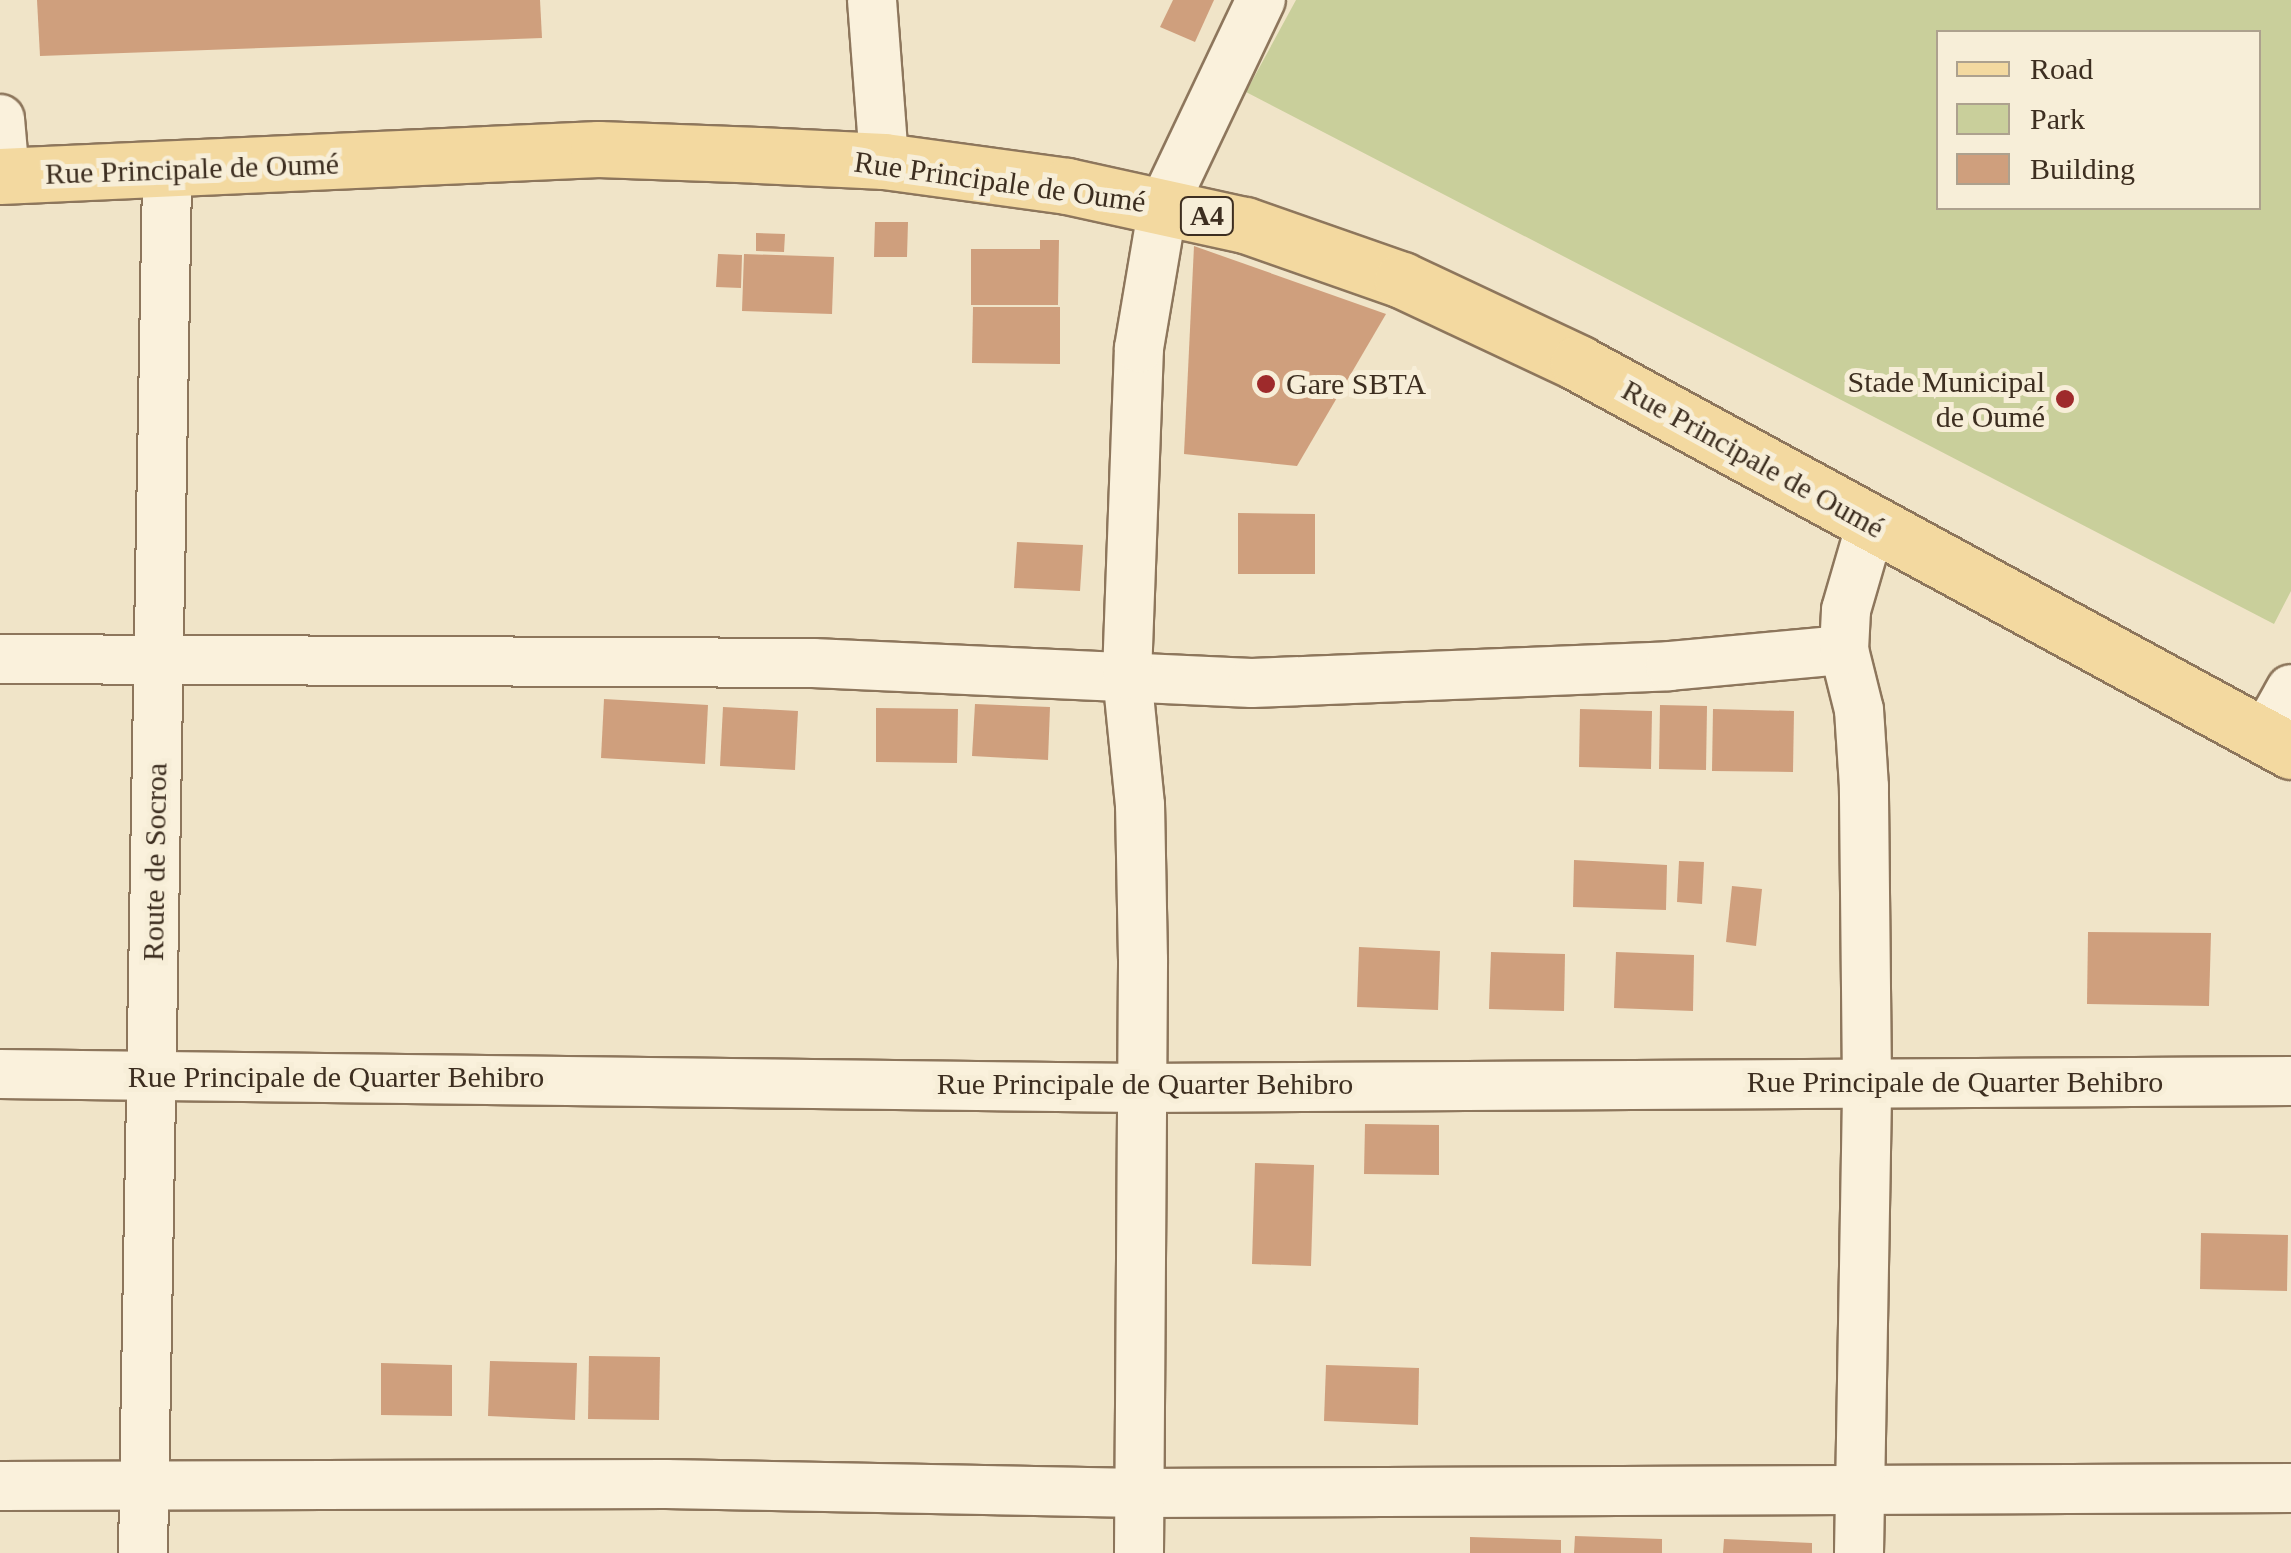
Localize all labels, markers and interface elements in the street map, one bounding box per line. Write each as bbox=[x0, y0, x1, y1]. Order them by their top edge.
legend bbox=[1936, 30, 2261, 210]
text: Road bbox=[2030, 52, 2093, 85]
text: Park bbox=[2030, 102, 2085, 135]
street label: Rue Principale de Oumé bbox=[852, 144, 1148, 220]
street label: Rue Principale de Oumé bbox=[44, 146, 340, 192]
text: Building bbox=[2030, 152, 2135, 185]
road number: A4 bbox=[1180, 193, 1234, 239]
place label: Stade Municipal de Oumé bbox=[1848, 364, 2045, 434]
place label: Gare SBTA bbox=[1286, 366, 1426, 402]
street label: Rue Principale de Oumé bbox=[1616, 372, 1890, 546]
marker: Gare SBTA bbox=[1255, 373, 1277, 395]
marker: Stade Municipal de Oumé bbox=[2054, 388, 2076, 410]
street label: Route de Socroa bbox=[135, 763, 175, 961]
street label: Rue Principale de Quarter Behibro bbox=[128, 1059, 544, 1095]
street label: Rue Principale de Quarter Behibro bbox=[1747, 1064, 2163, 1100]
street label: Rue Principale de Quarter Behibro bbox=[937, 1066, 1353, 1102]

